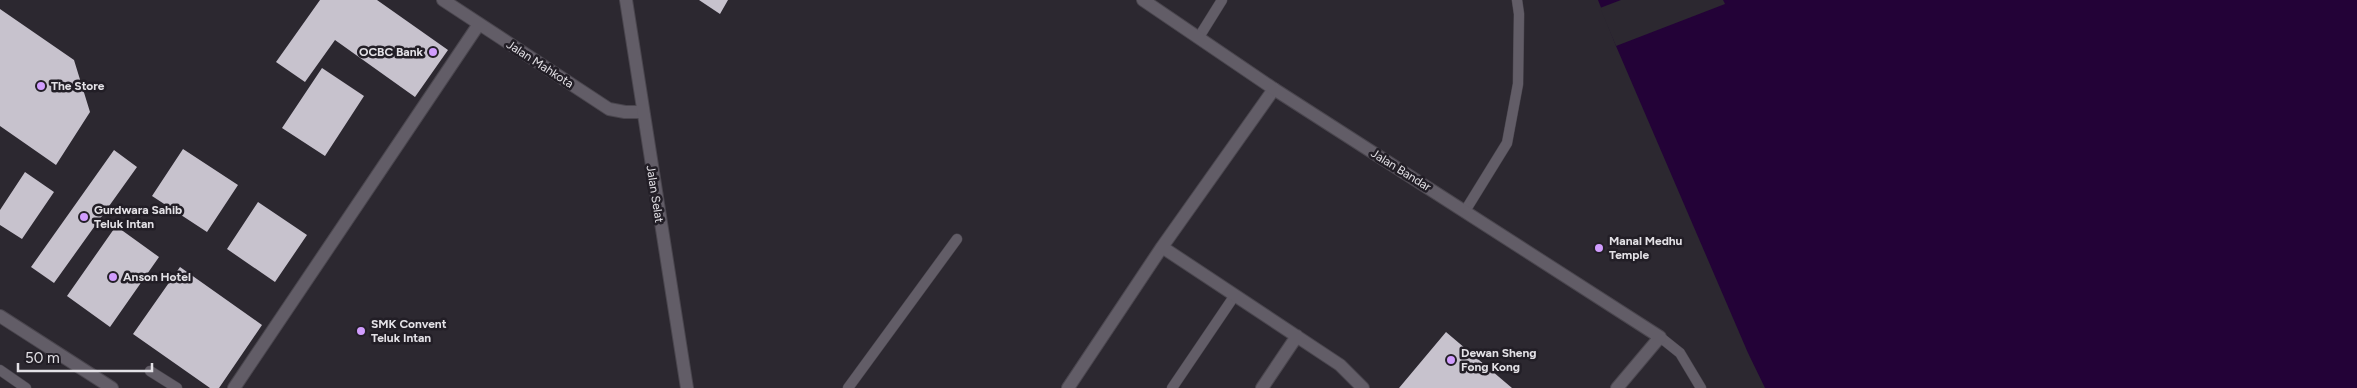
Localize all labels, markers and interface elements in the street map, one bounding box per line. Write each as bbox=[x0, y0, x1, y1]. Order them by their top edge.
street label: Jalan Mahkota bbox=[504, 37, 576, 91]
place label: OCBC Bank bbox=[359, 45, 424, 59]
marker: OCBC Bank bbox=[427, 46, 439, 58]
place label: The Store bbox=[51, 79, 105, 93]
marker: The Store bbox=[35, 80, 47, 92]
street label: Jalan Bandar bbox=[1368, 146, 1434, 194]
street label: Jalan Selat bbox=[644, 164, 667, 224]
place label: Gurdwara Sahib Teluk Intan bbox=[94, 203, 182, 231]
marker: Gurdwara Sahib Teluk Intan bbox=[78, 211, 90, 223]
place label: Manal Medhu Temple bbox=[1609, 234, 1683, 262]
marker: Manal Medhu Temple bbox=[1593, 242, 1605, 254]
place label: Anson Hotel bbox=[123, 270, 191, 284]
marker: Anson Hotel bbox=[107, 271, 119, 283]
place label: SMK Convent Teluk Intan bbox=[371, 317, 447, 345]
marker: SMK Convent Teluk Intan bbox=[355, 325, 367, 337]
scale bar bbox=[18, 340, 151, 372]
place label: Dewan Sheng Fong Kong bbox=[1461, 346, 1536, 374]
text: 50 m bbox=[25, 349, 60, 367]
marker: Dewan Sheng Fong Kong bbox=[1445, 354, 1457, 366]

